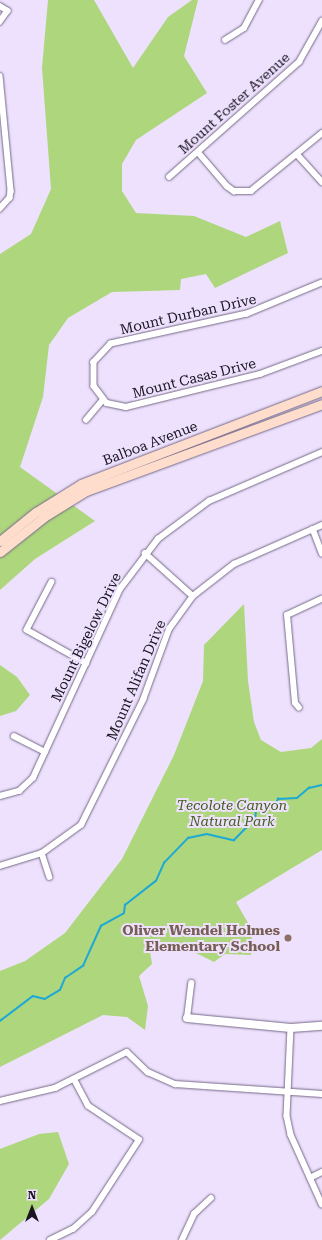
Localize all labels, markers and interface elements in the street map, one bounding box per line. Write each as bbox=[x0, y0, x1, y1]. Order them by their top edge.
street label: Mount Foster Avenue bbox=[175, 49, 293, 157]
street label: Mount Durban Drive bbox=[118, 290, 258, 338]
street label: Mount Casas Drive bbox=[130, 355, 258, 401]
street label: Balboa Avenue bbox=[100, 417, 200, 469]
street label: Mount Bigelow Drive bbox=[47, 570, 125, 704]
street label: Mount Alifan Drive bbox=[103, 617, 169, 743]
park label: Tecolote Canyon Natural Park bbox=[177, 797, 287, 830]
place label: Oliver Wendel Holmes Elementary School bbox=[122, 922, 280, 954]
marker: Oliver Wendel Holmes Elementary School bbox=[283, 933, 293, 943]
north arrow bbox=[12, 1188, 52, 1228]
text: N bbox=[28, 1189, 36, 1202]

